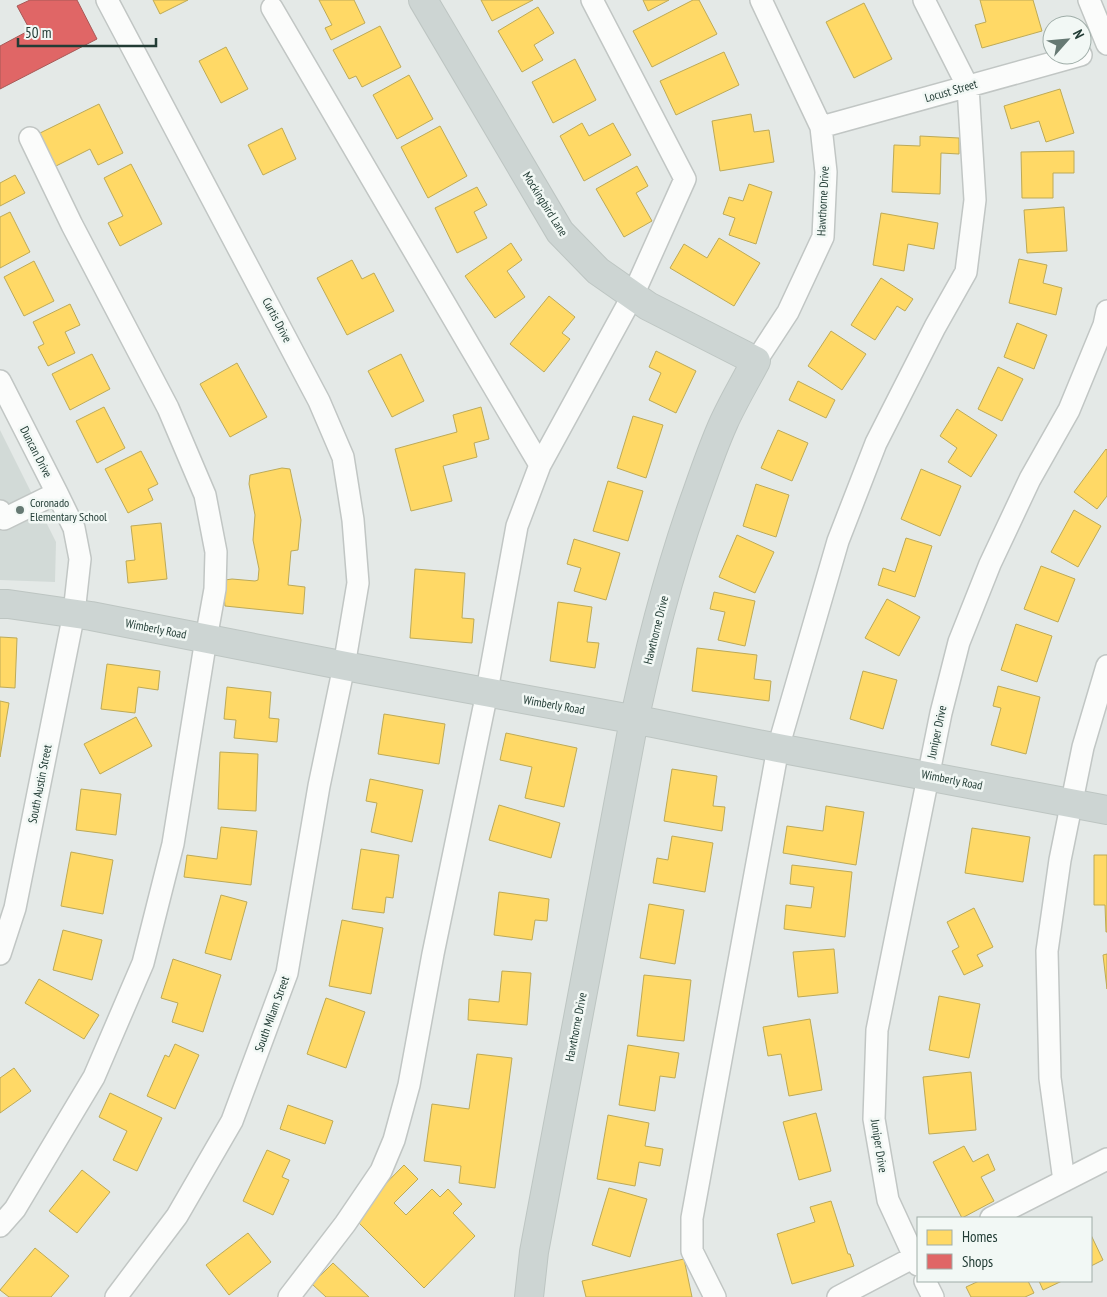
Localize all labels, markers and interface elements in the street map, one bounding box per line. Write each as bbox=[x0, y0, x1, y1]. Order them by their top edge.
scale bar bbox=[18, 15, 155, 47]
north arrow bbox=[1042, 15, 1092, 65]
text: 50 m bbox=[25, 23, 51, 42]
text: N bbox=[1069, 27, 1088, 42]
street label: Locust Street bbox=[923, 76, 979, 105]
street label: Hawthorne Drive bbox=[813, 166, 832, 236]
street label: Mockingbird Lane bbox=[520, 169, 571, 239]
street label: Curtis Drive bbox=[259, 295, 295, 345]
street label: Duncan Drive bbox=[17, 424, 56, 480]
place label: Coronado Elementary School bbox=[30, 495, 107, 524]
marker: Coronado Elementary School bbox=[14, 504, 26, 516]
street label: Hawthorne Drive bbox=[640, 594, 671, 666]
street label: Wimberly Road bbox=[124, 615, 188, 642]
street label: Wimberly Road bbox=[522, 692, 586, 717]
street label: Juniper Drive bbox=[923, 704, 949, 761]
street label: South Austin Street bbox=[25, 743, 55, 825]
street label: Wimberly Road bbox=[920, 766, 984, 793]
street label: South Milam Street bbox=[251, 973, 292, 1054]
street label: Hawthorne Drive bbox=[561, 991, 590, 1063]
street label: Juniper Drive bbox=[868, 1117, 891, 1174]
legend bbox=[917, 1217, 1092, 1282]
text: Homes bbox=[962, 1227, 998, 1246]
text: Shops bbox=[962, 1252, 993, 1271]

